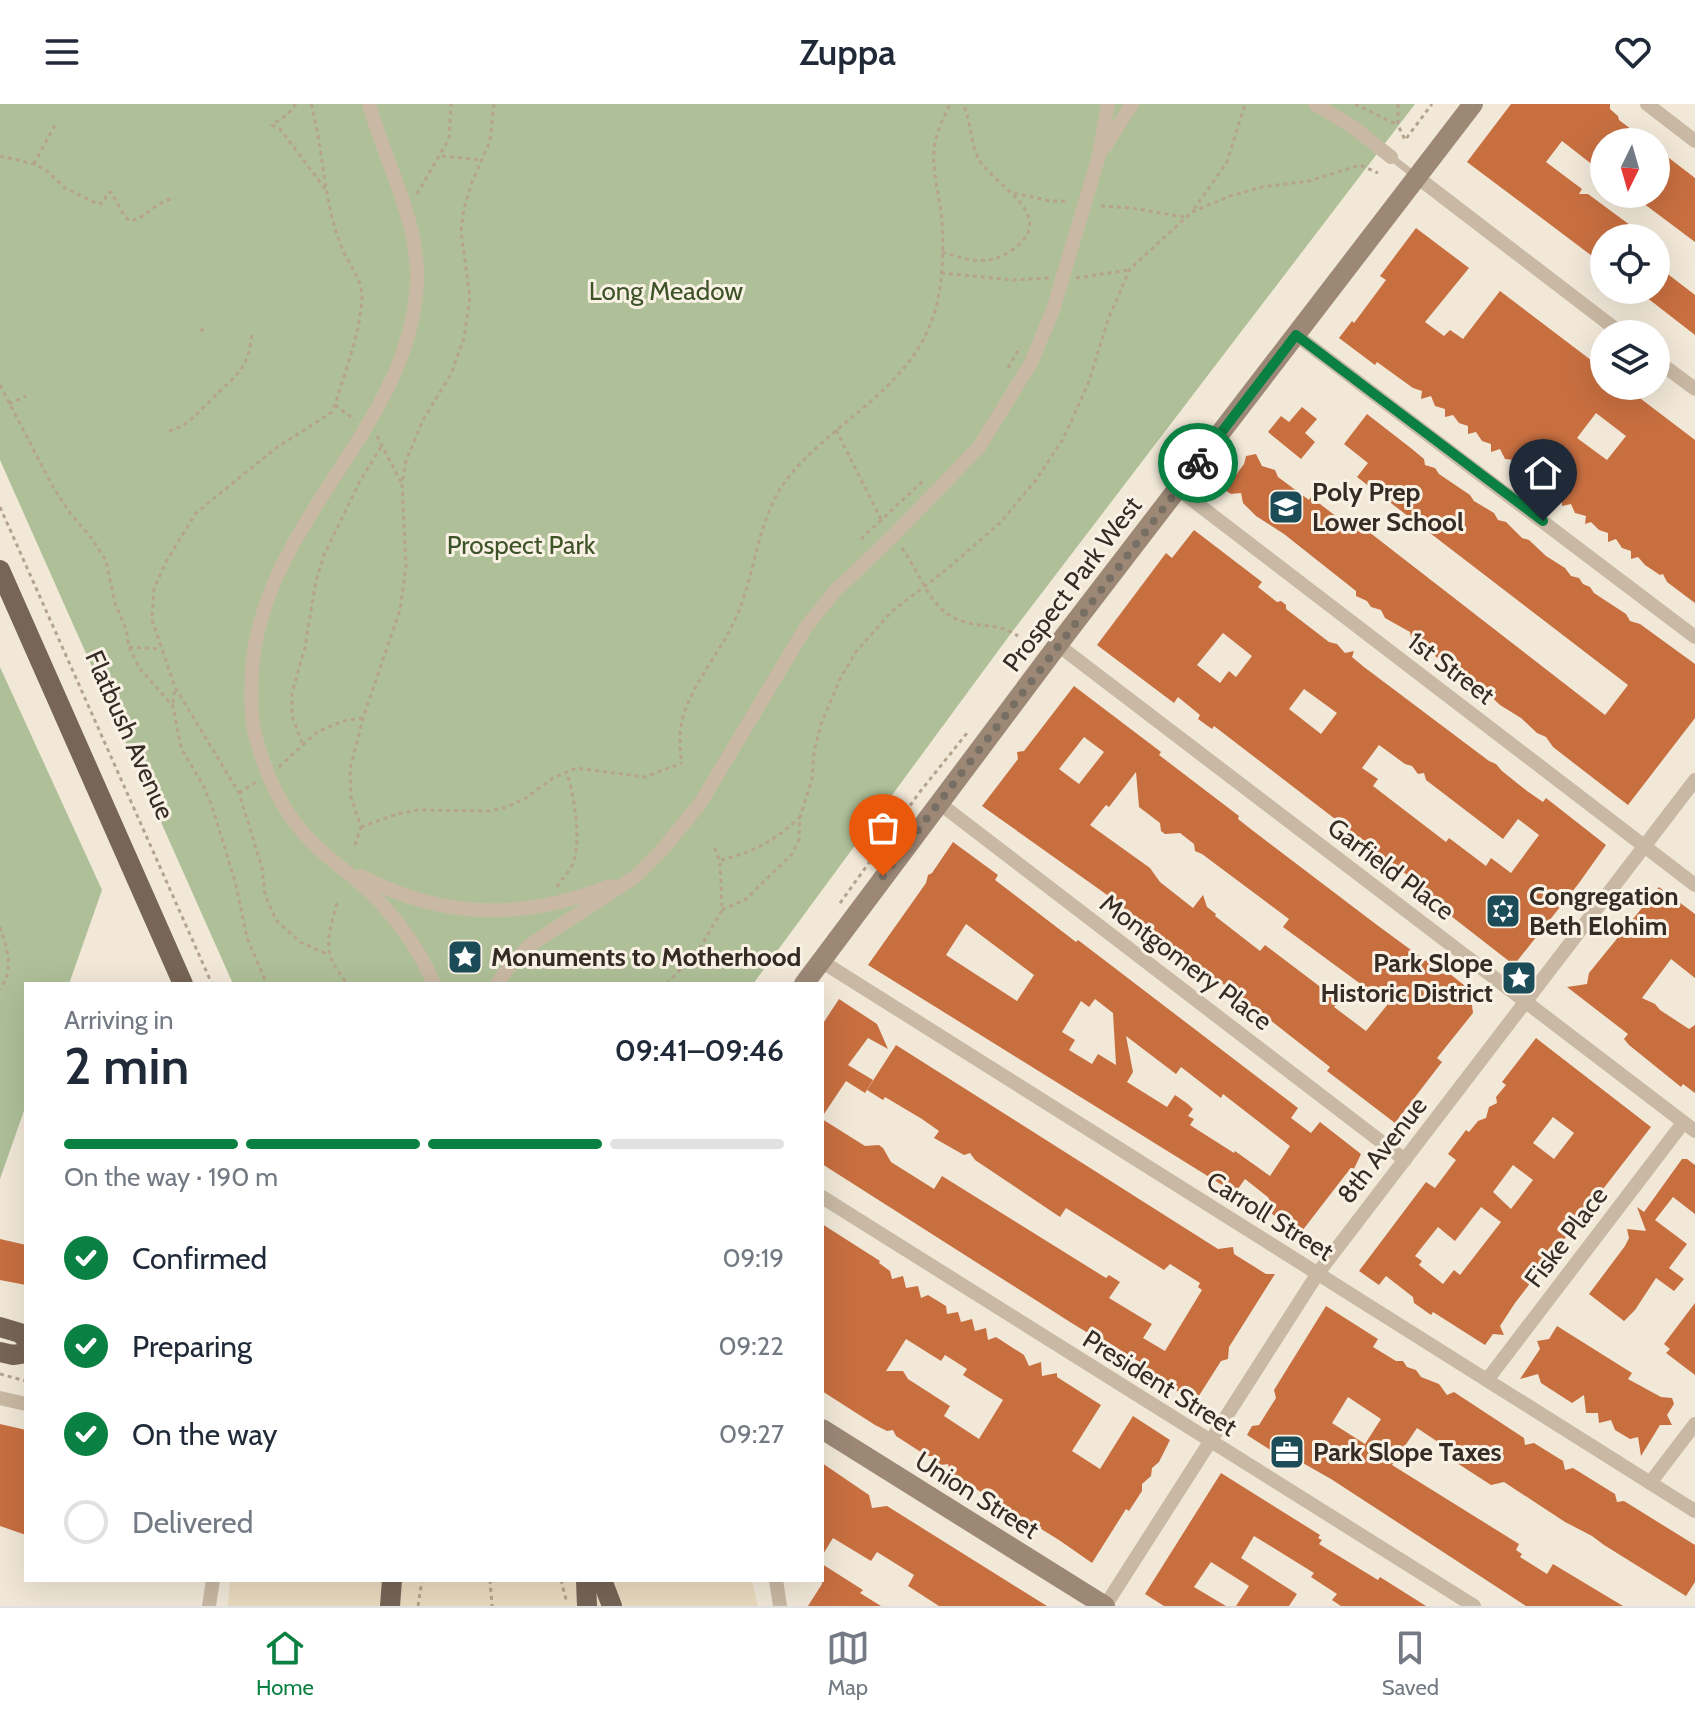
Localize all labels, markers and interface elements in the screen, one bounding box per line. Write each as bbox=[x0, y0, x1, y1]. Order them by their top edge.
icon: menu bbox=[40, 30, 84, 74]
text: Zuppa bbox=[799, 30, 896, 74]
icon: heart bbox=[1611, 30, 1655, 74]
north arrow bbox=[1590, 128, 1670, 208]
map controls bbox=[1590, 128, 1670, 400]
button: locate bbox=[1590, 224, 1670, 304]
park label: Long Meadow bbox=[589, 275, 743, 307]
button: layers bbox=[1590, 320, 1670, 400]
courier bbox=[1158, 423, 1238, 503]
pin bbox=[1509, 439, 1577, 521]
icon: bike bbox=[1176, 441, 1220, 485]
icon: home bbox=[1521, 451, 1565, 495]
place label: Poly Prep Lower School bbox=[1312, 476, 1464, 538]
school or university icon: Poly Prep Lower School bbox=[1267, 488, 1305, 526]
street label: Prospect Park West bbox=[996, 490, 1148, 678]
park label: Prospect Park bbox=[447, 529, 596, 561]
street label: 1st Street bbox=[1401, 625, 1501, 711]
street label: Flatbush Avenue bbox=[78, 645, 182, 825]
pin bbox=[849, 794, 917, 876]
icon: bag bbox=[861, 806, 905, 850]
street label: Garfield Place bbox=[1321, 811, 1461, 927]
place label: Congregation Beth Elohim bbox=[1529, 880, 1679, 942]
street label: Montgomery Place bbox=[1094, 887, 1278, 1037]
synagogue icon: Congregation Beth Elohim bbox=[1484, 892, 1522, 930]
place icon: Monuments to Motherhood bbox=[446, 938, 484, 976]
place label: Monuments to Motherhood bbox=[491, 941, 801, 973]
place label: Park Slope Historic District bbox=[1320, 947, 1493, 1009]
place icon: Park Slope Historic District bbox=[1500, 959, 1538, 997]
text: Arriving in bbox=[64, 1004, 174, 1036]
text: 09:41–09:46 bbox=[615, 1032, 784, 1069]
text: 2 min bbox=[64, 1034, 189, 1097]
street label: 8th Avenue bbox=[1330, 1090, 1434, 1210]
text: On the way · 190 m bbox=[64, 1161, 278, 1193]
street label: Carroll Street bbox=[1201, 1164, 1340, 1268]
street label: Fiske Place bbox=[1518, 1180, 1614, 1294]
icon: check bbox=[64, 1236, 108, 1280]
text: Confirmed bbox=[132, 1240, 267, 1277]
text: 09:19 bbox=[722, 1242, 784, 1274]
street label: President Street bbox=[1077, 1323, 1243, 1443]
icon: check bbox=[64, 1324, 108, 1368]
text: Preparing bbox=[132, 1328, 252, 1365]
text: 09:22 bbox=[718, 1330, 784, 1362]
icon: check bbox=[64, 1412, 108, 1456]
text: On the way bbox=[132, 1416, 277, 1453]
text: 09:27 bbox=[719, 1418, 784, 1450]
office icon: Park Slope Taxes bbox=[1268, 1433, 1306, 1471]
place label: Park Slope Taxes bbox=[1313, 1436, 1501, 1468]
street label: Union Street bbox=[909, 1444, 1045, 1546]
text: Delivered bbox=[132, 1504, 253, 1541]
tab: Home bbox=[256, 1626, 314, 1701]
tab: Map bbox=[826, 1626, 870, 1701]
tab: Saved bbox=[1382, 1626, 1439, 1701]

